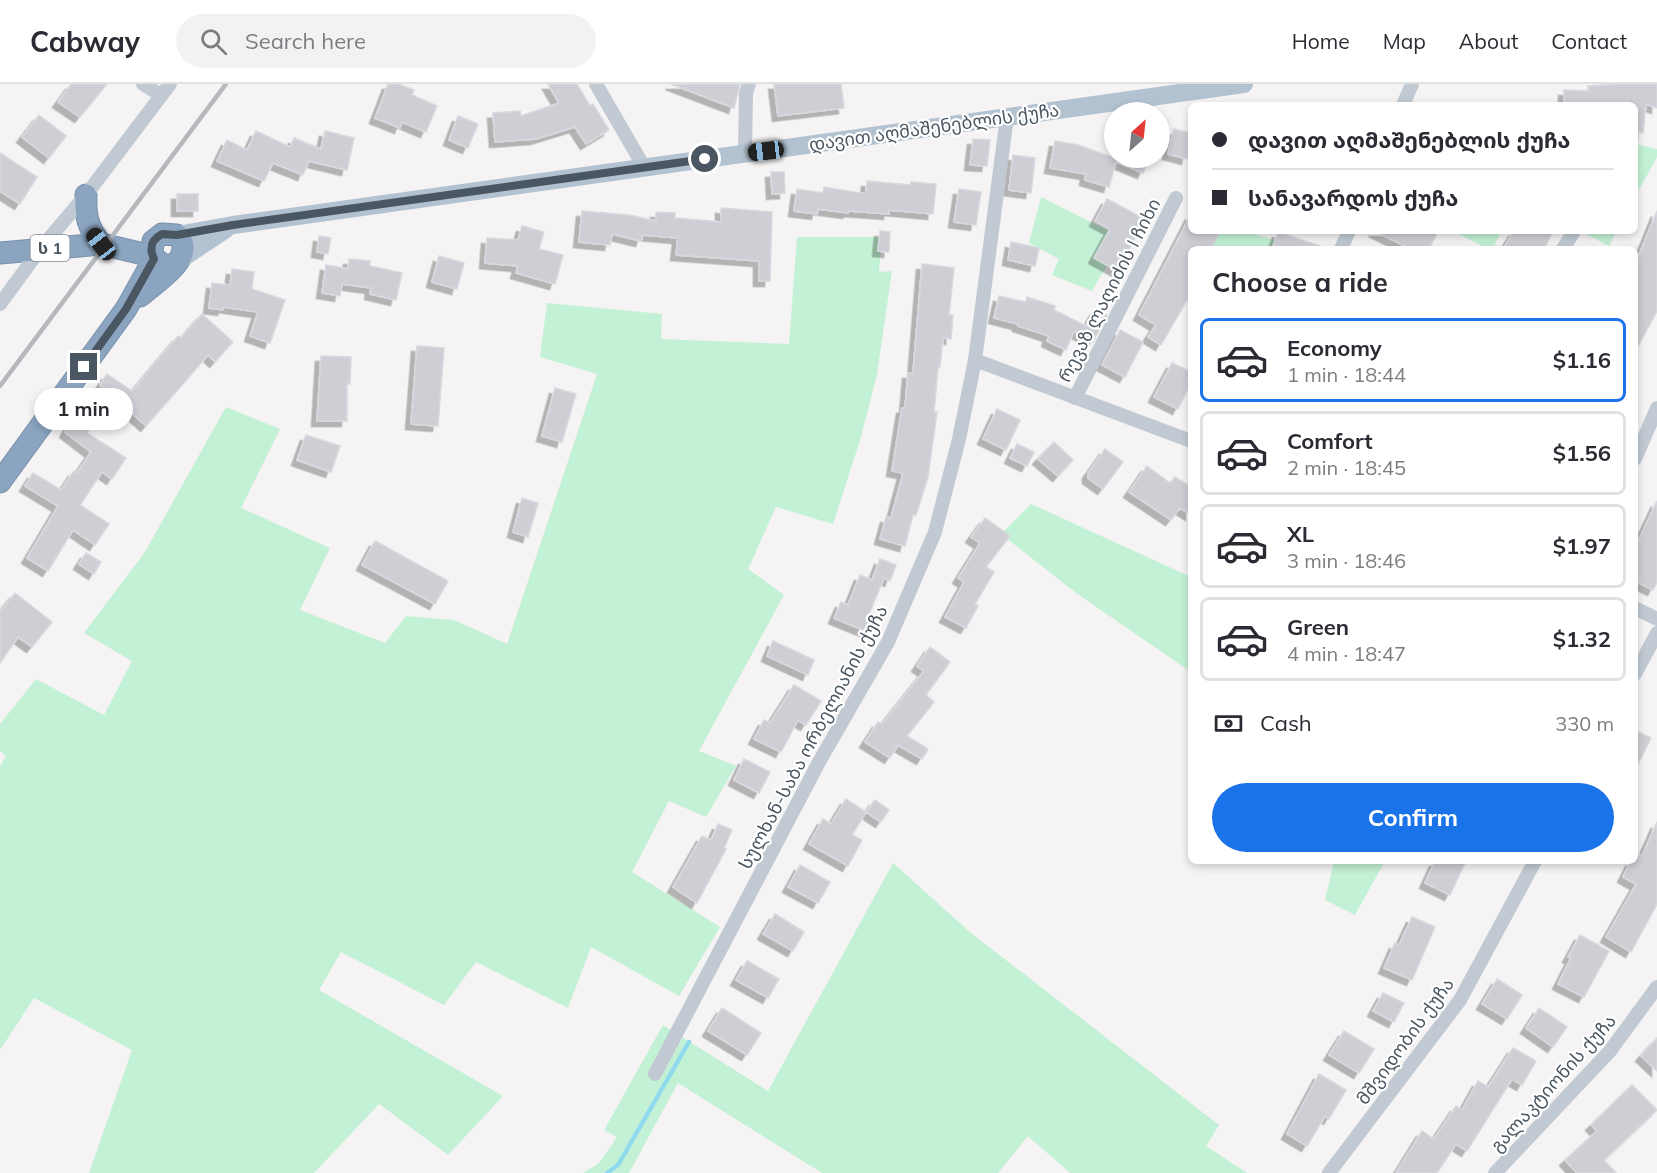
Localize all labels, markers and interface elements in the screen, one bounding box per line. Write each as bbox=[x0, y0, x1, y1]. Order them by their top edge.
search box bbox=[176, 14, 596, 68]
text: Cabway bbox=[30, 24, 140, 59]
icon: search bbox=[197, 25, 230, 58]
text: Search here bbox=[245, 27, 366, 55]
text: Home bbox=[1292, 28, 1350, 54]
text: Map bbox=[1383, 28, 1426, 54]
text: About bbox=[1459, 28, 1518, 54]
text: Contact bbox=[1551, 28, 1627, 54]
street label: დავით აღმაშენებლის ქუჩა bbox=[807, 98, 1061, 156]
north arrow bbox=[1104, 102, 1170, 168]
map controls bbox=[1104, 102, 1170, 168]
text: დავით აღმაშენებლის ქუჩა bbox=[1248, 126, 1570, 154]
car bbox=[747, 140, 785, 162]
route start bbox=[691, 145, 718, 172]
text: სანავარდოს ქუჩა bbox=[1248, 184, 1458, 212]
street label: რევაზ ლაღიძის I ჩიხი bbox=[1053, 194, 1165, 386]
car bbox=[83, 224, 119, 264]
road number: ს 1 bbox=[31, 235, 70, 261]
text: Choose a ride bbox=[1212, 265, 1388, 299]
icon: car bbox=[1215, 333, 1269, 387]
text: Economy bbox=[1287, 334, 1382, 362]
text: $1.16 bbox=[1553, 346, 1611, 374]
route end bbox=[70, 353, 97, 380]
text: 1 min · 18:44 bbox=[1287, 362, 1406, 387]
callout: 1 min bbox=[34, 388, 134, 430]
text: 1 min bbox=[57, 396, 110, 421]
icon: car bbox=[1215, 426, 1269, 480]
text: Comfort bbox=[1287, 427, 1373, 455]
text: $1.56 bbox=[1553, 439, 1611, 467]
text: 2 min · 18:45 bbox=[1287, 455, 1406, 480]
icon: car bbox=[1215, 519, 1269, 573]
text: XL bbox=[1287, 520, 1314, 548]
text: $1.97 bbox=[1553, 532, 1611, 560]
text: 3 min · 18:46 bbox=[1287, 548, 1406, 573]
street label: სულხან-საბა ორბელიანის ქუჩა bbox=[733, 601, 893, 873]
icon: car bbox=[1215, 612, 1269, 666]
text: Green bbox=[1287, 613, 1349, 641]
text: $1.32 bbox=[1553, 625, 1611, 653]
text: 4 min · 18:47 bbox=[1287, 641, 1406, 666]
icon: cash bbox=[1212, 707, 1245, 740]
text: Cash bbox=[1260, 709, 1312, 737]
text: 330 m bbox=[1555, 711, 1614, 736]
button: Confirm bbox=[1212, 783, 1614, 852]
street label: მშვიდობის ქუჩა bbox=[1351, 973, 1459, 1109]
street label: გალაკტიონის ქუჩა bbox=[1485, 1009, 1621, 1157]

